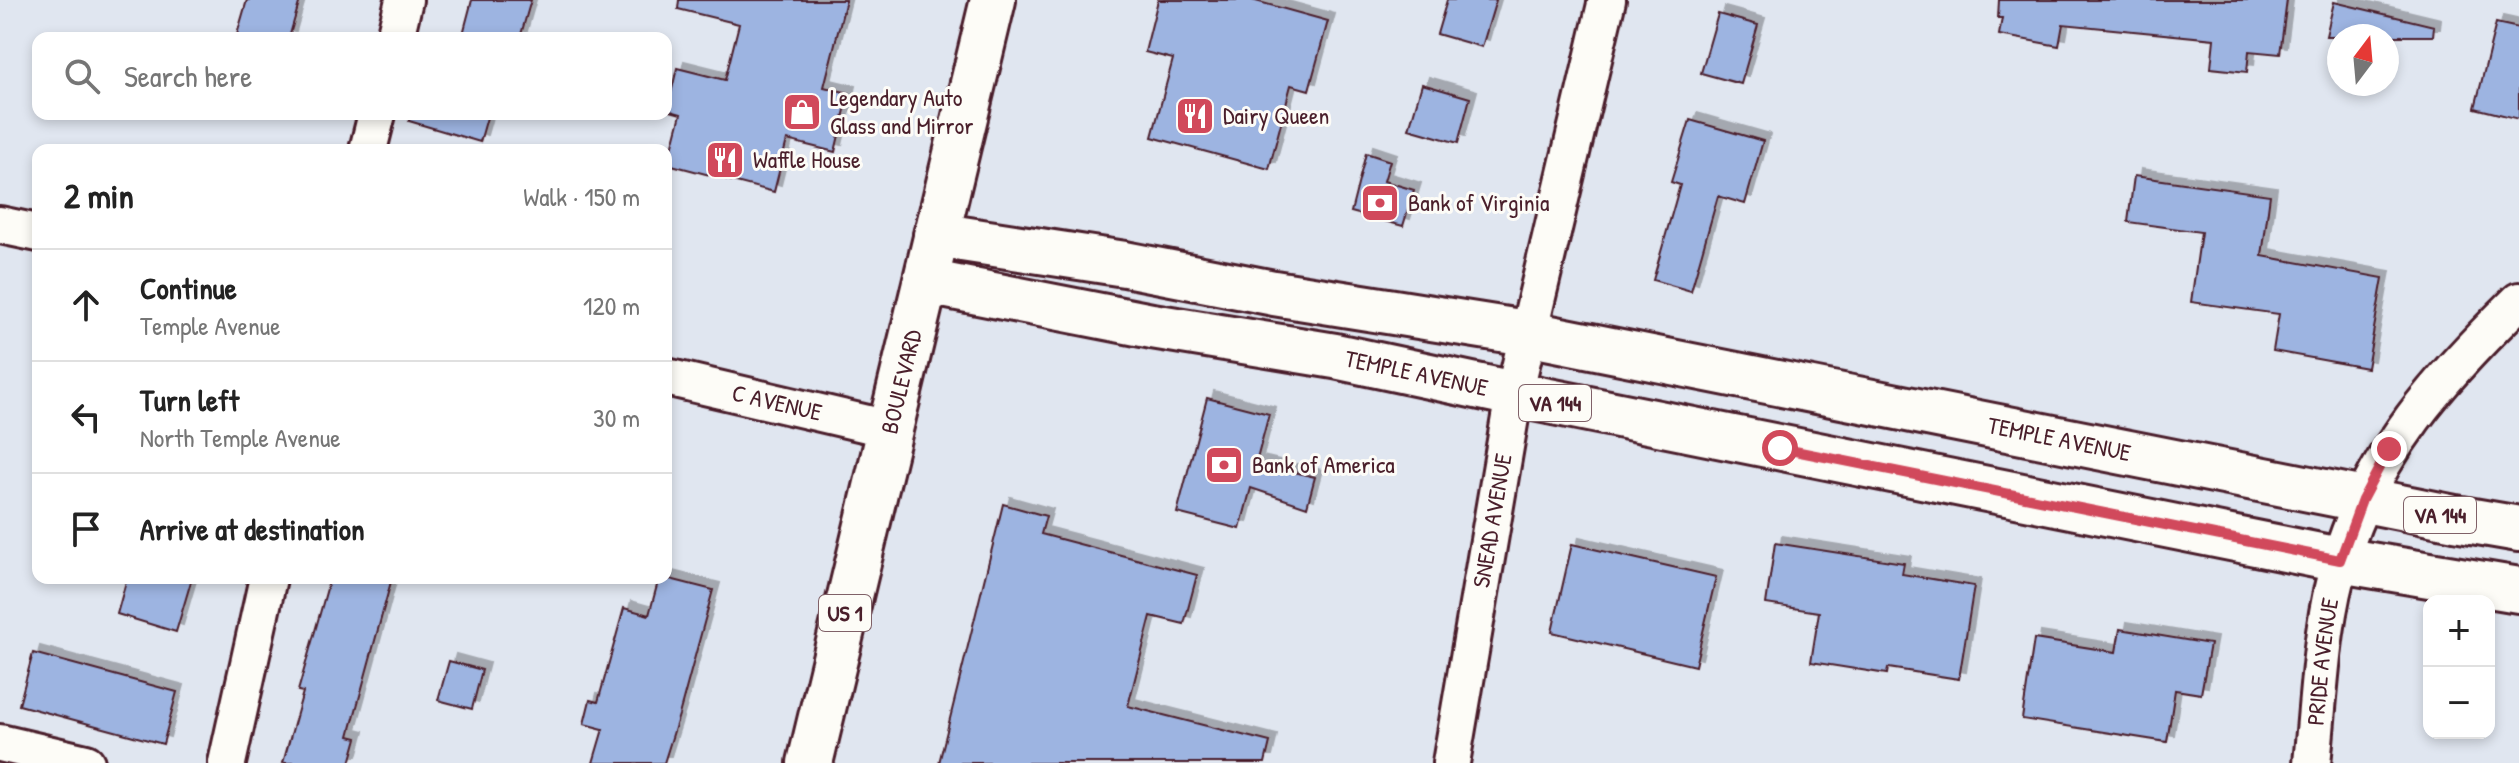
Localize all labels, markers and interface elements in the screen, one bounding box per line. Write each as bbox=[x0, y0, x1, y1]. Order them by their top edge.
north arrow bbox=[2327, 24, 2399, 96]
search box bbox=[32, 32, 672, 120]
icon: search bbox=[60, 54, 104, 98]
text: Search here bbox=[124, 56, 252, 96]
place label: Legendary Auto Glass and Mirror bbox=[830, 81, 974, 141]
shop icon: Legendary Auto Glass and Mirror bbox=[781, 91, 823, 133]
restaurant icon: Dairy Queen bbox=[1174, 95, 1216, 137]
place label: Dairy Queen bbox=[1223, 99, 1329, 131]
restaurant icon: Waffle House bbox=[704, 139, 746, 181]
place label: Waffle House bbox=[753, 143, 861, 175]
text: 2 min bbox=[64, 173, 134, 219]
text: Walk · 150 m bbox=[523, 179, 640, 214]
bank icon: Bank of Virginia bbox=[1359, 182, 1401, 224]
place label: Bank of Virginia bbox=[1408, 186, 1550, 218]
text: Continue bbox=[140, 268, 237, 308]
icon: ahead bbox=[64, 283, 108, 327]
text: 120 m bbox=[583, 288, 640, 323]
text: Temple Avenue bbox=[140, 308, 281, 343]
street label: BOULEVARD bbox=[873, 326, 928, 437]
street label: TEMPLE AVENUE bbox=[1342, 342, 1491, 403]
street label: C AVENUE bbox=[729, 376, 826, 428]
text: Turn left bbox=[140, 380, 239, 420]
road number: VA 144 bbox=[1519, 385, 1591, 421]
icon: left bbox=[64, 395, 108, 439]
text: 30 m bbox=[593, 400, 640, 435]
street label: TEMPLE AVENUE bbox=[1985, 408, 2134, 468]
text: North Temple Avenue bbox=[140, 420, 341, 455]
route start bbox=[1762, 430, 1798, 466]
route end bbox=[2371, 431, 2407, 467]
bank icon: Bank of America bbox=[1203, 444, 1245, 486]
place label: Bank of America bbox=[1252, 448, 1395, 480]
street label: SNEAD AVENUE bbox=[1464, 450, 1519, 590]
road number: VA 144 bbox=[2404, 497, 2476, 533]
icon: arrive bbox=[64, 507, 108, 551]
text: Arrive at destination bbox=[140, 509, 365, 549]
street label: PRIDE AVENUE bbox=[2299, 594, 2346, 727]
road number: US 1 bbox=[819, 595, 871, 631]
map controls bbox=[2423, 595, 2495, 739]
button: + bbox=[2423, 595, 2495, 667]
button: − bbox=[2423, 667, 2495, 739]

